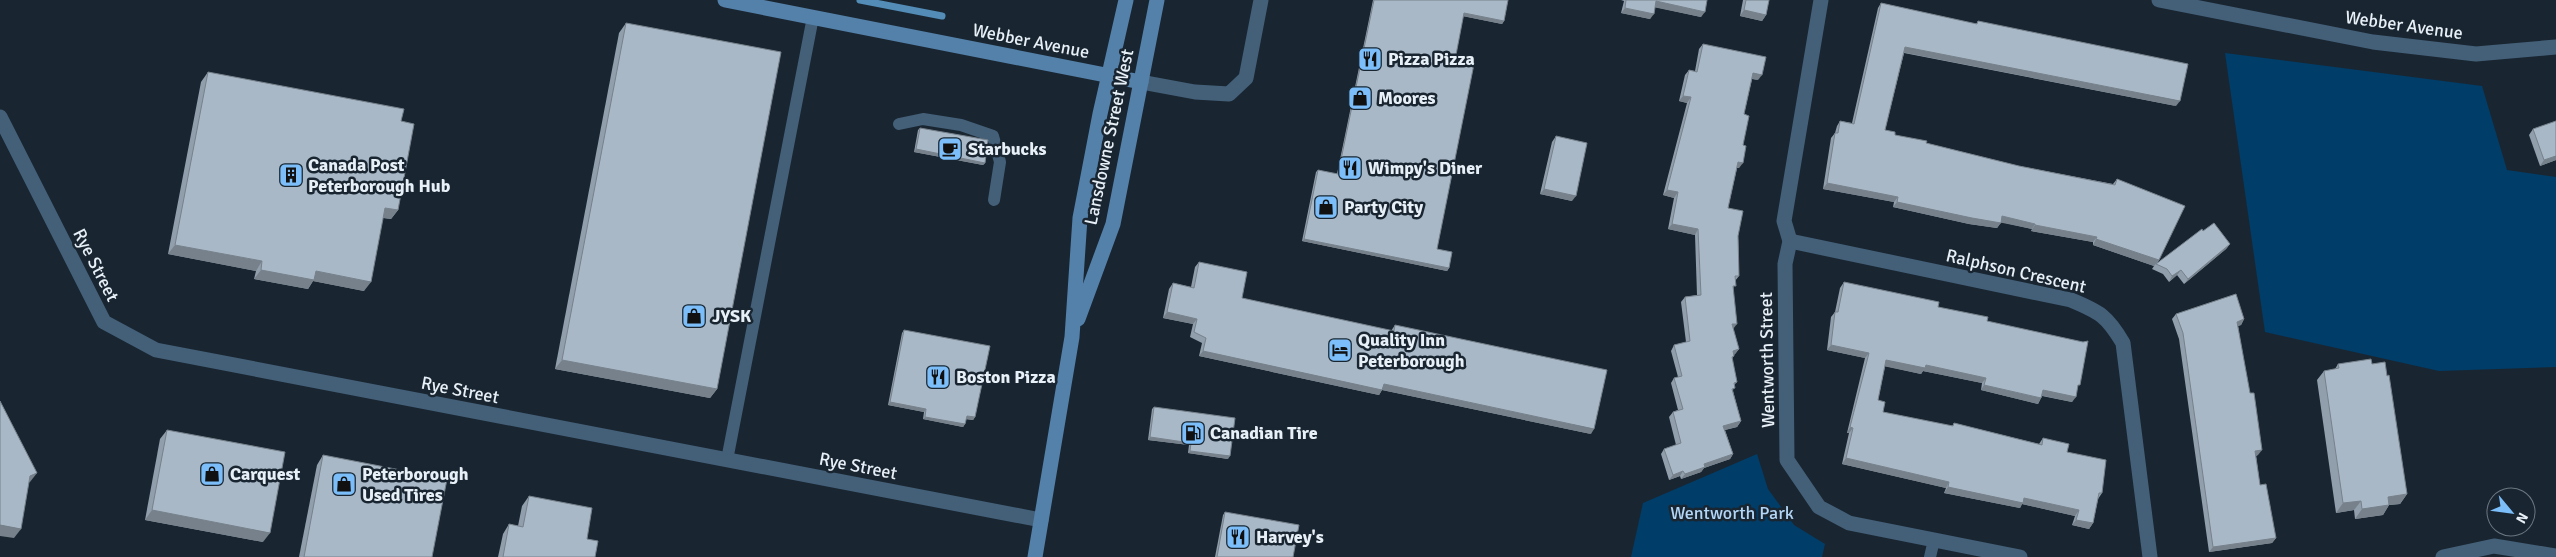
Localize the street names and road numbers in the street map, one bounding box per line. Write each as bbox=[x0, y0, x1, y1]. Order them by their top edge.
street label: Webber Avenue bbox=[2344, 6, 2464, 44]
street label: Webber Avenue bbox=[971, 19, 1091, 63]
street label: Lansdowne Street West bbox=[1080, 47, 1138, 227]
street label: Rye Street bbox=[68, 225, 124, 305]
street label: Ralphson Crescent bbox=[1944, 244, 2088, 298]
street label: Wentworth Street bbox=[1755, 292, 1779, 428]
street label: Rye Street bbox=[419, 372, 501, 408]
street label: Rye Street bbox=[817, 448, 899, 484]

